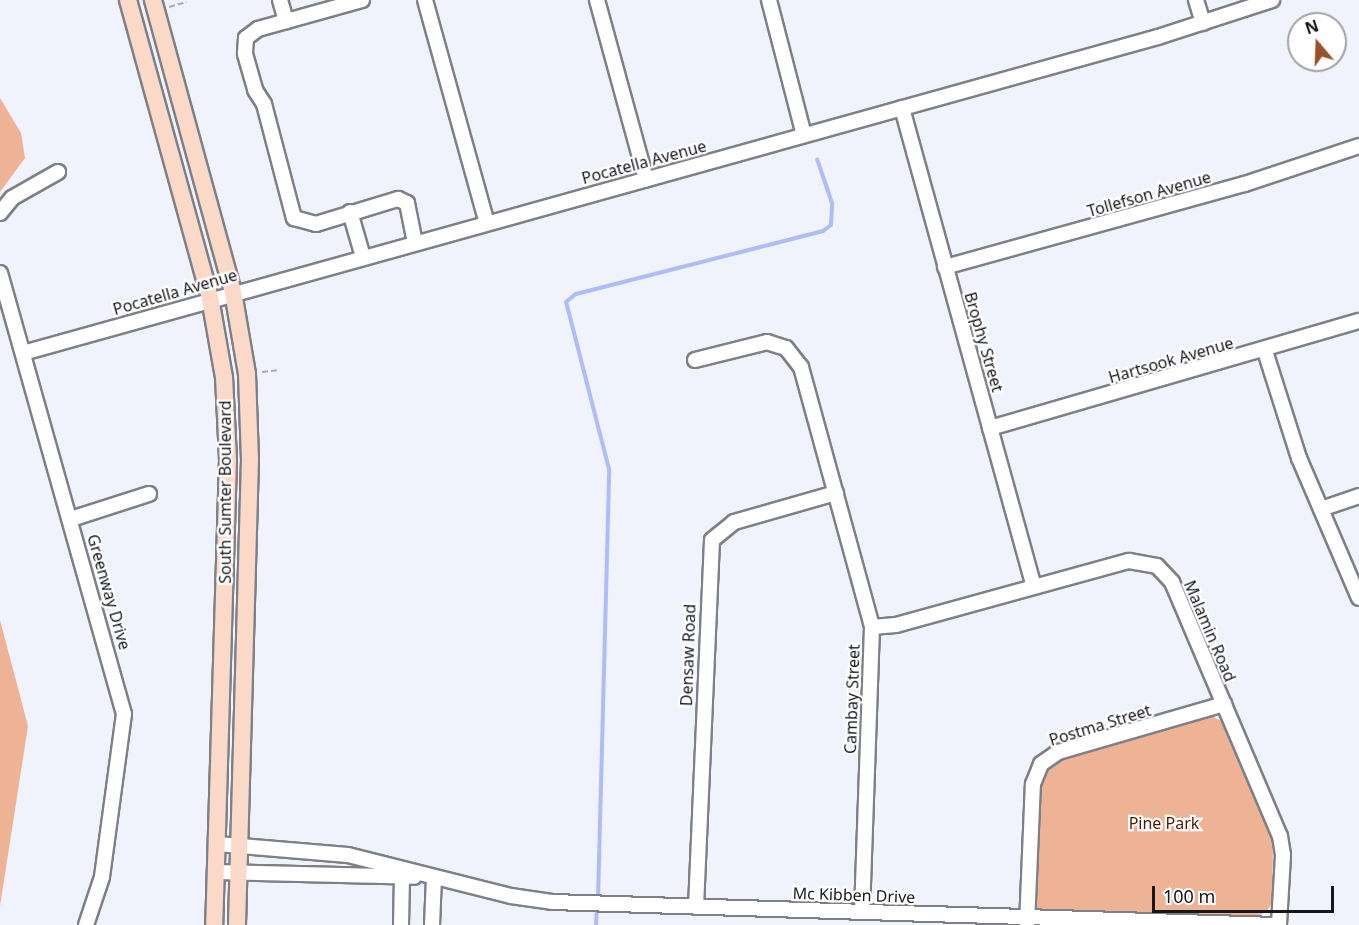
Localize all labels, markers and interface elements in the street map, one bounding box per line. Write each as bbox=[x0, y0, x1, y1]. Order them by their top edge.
north arrow bbox=[1287, 12, 1347, 72]
text: N bbox=[1302, 14, 1322, 39]
street label: Pocatella Avenue bbox=[580, 136, 708, 188]
street label: Tollefson Avenue bbox=[1085, 167, 1213, 221]
street label: Pocatella Avenue bbox=[111, 265, 239, 319]
street label: Brophy Street bbox=[961, 290, 1007, 394]
street label: Hartsook Avenue bbox=[1106, 333, 1236, 387]
street label: South Sumter Boulevard bbox=[215, 400, 235, 584]
street label: Greenway Drive bbox=[83, 532, 135, 652]
street label: Malamin Road bbox=[1180, 577, 1240, 685]
street label: Densaw Road bbox=[677, 603, 699, 707]
street label: Cambay Street bbox=[840, 644, 864, 754]
street label: Postma Street bbox=[1047, 700, 1153, 750]
park label: Pine Park bbox=[1129, 813, 1199, 833]
scale bar bbox=[1155, 874, 1336, 912]
street label: Mc Kibben Drive bbox=[792, 883, 916, 907]
text: 100 m bbox=[1163, 884, 1215, 908]

